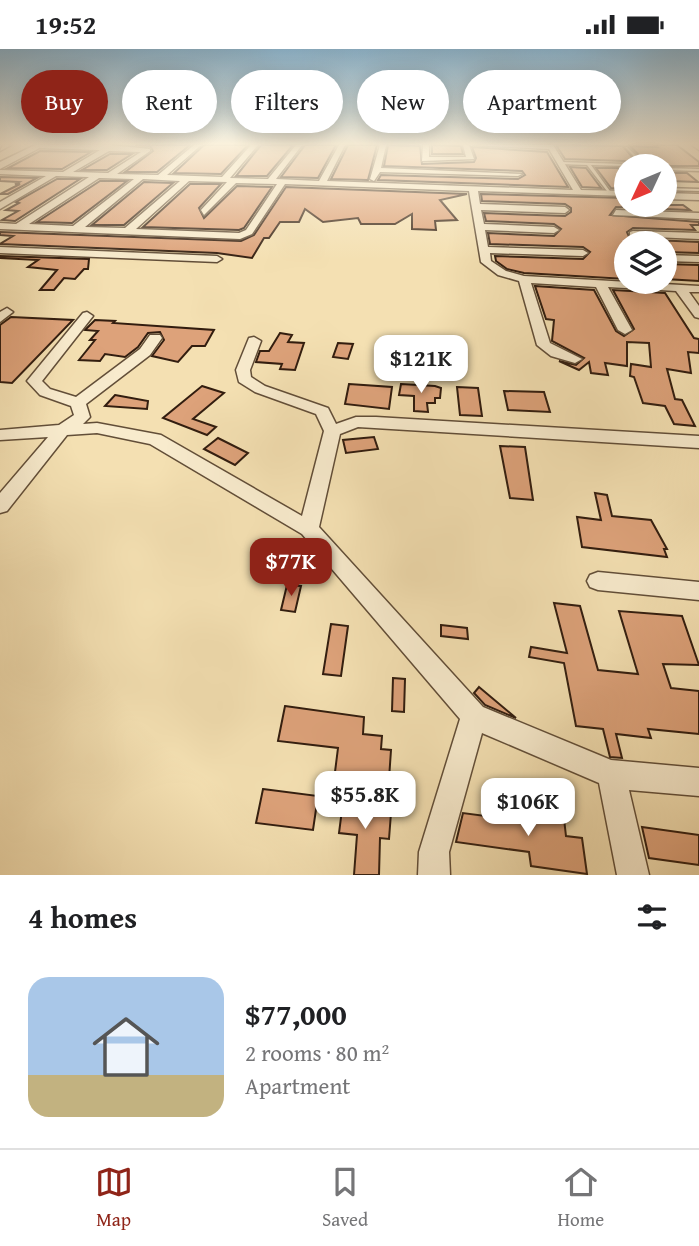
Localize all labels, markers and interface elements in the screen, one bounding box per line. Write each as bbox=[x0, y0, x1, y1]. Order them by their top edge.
text: 19:52 bbox=[35, 5, 96, 44]
chip: Buy bbox=[21, 70, 108, 133]
chip: Rent bbox=[122, 70, 217, 133]
chip: Filters bbox=[231, 70, 343, 133]
chip: New bbox=[357, 70, 449, 133]
chip: Apartment bbox=[463, 70, 621, 133]
north arrow bbox=[614, 154, 677, 217]
map controls bbox=[614, 154, 677, 294]
button: layers bbox=[614, 231, 677, 294]
pin: $121K bbox=[372, 335, 470, 395]
text: $121K bbox=[390, 341, 452, 374]
pin: $77K bbox=[250, 539, 332, 598]
text: $77K bbox=[266, 544, 316, 577]
pin: $55.8K bbox=[308, 771, 422, 831]
text: $55.8K bbox=[331, 777, 399, 810]
pin: $106K bbox=[479, 779, 577, 838]
text: $106K bbox=[497, 784, 559, 817]
text: 4 homes bbox=[28, 895, 137, 939]
icon: filters bbox=[633, 898, 671, 936]
text: $77,000 bbox=[245, 992, 347, 1036]
icon: home bbox=[84, 1005, 168, 1089]
text: 2 rooms · 80 m² bbox=[245, 1036, 389, 1069]
text: Apartment bbox=[245, 1069, 350, 1102]
tab: Map bbox=[95, 1163, 133, 1233]
tab: Saved bbox=[322, 1163, 368, 1233]
tab: Home bbox=[558, 1163, 604, 1233]

